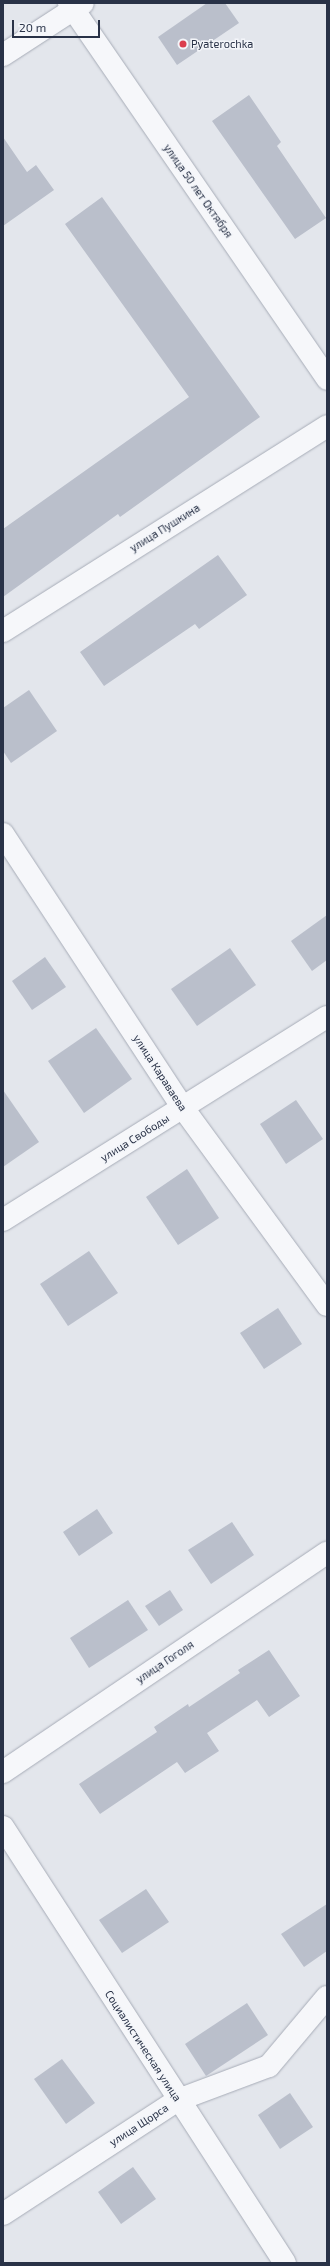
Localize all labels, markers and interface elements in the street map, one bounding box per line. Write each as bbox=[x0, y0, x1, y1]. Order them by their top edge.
scale bar bbox=[14, 12, 102, 38]
text: 20 m bbox=[19, 20, 46, 34]
place label: Pyaterochka bbox=[191, 37, 253, 51]
marker: Pyaterochka bbox=[178, 39, 188, 49]
street label: улица 50 лет Октября bbox=[161, 142, 235, 240]
street label: улица Пушкина bbox=[128, 501, 202, 555]
street label: улица Караваева bbox=[130, 1032, 190, 1114]
street label: улица Свободы bbox=[98, 1112, 172, 1164]
street label: улица Гоголя bbox=[134, 1638, 196, 1686]
street label: Социалистическая улица bbox=[102, 1988, 184, 2104]
street label: улица Щорса bbox=[107, 2101, 171, 2149]

